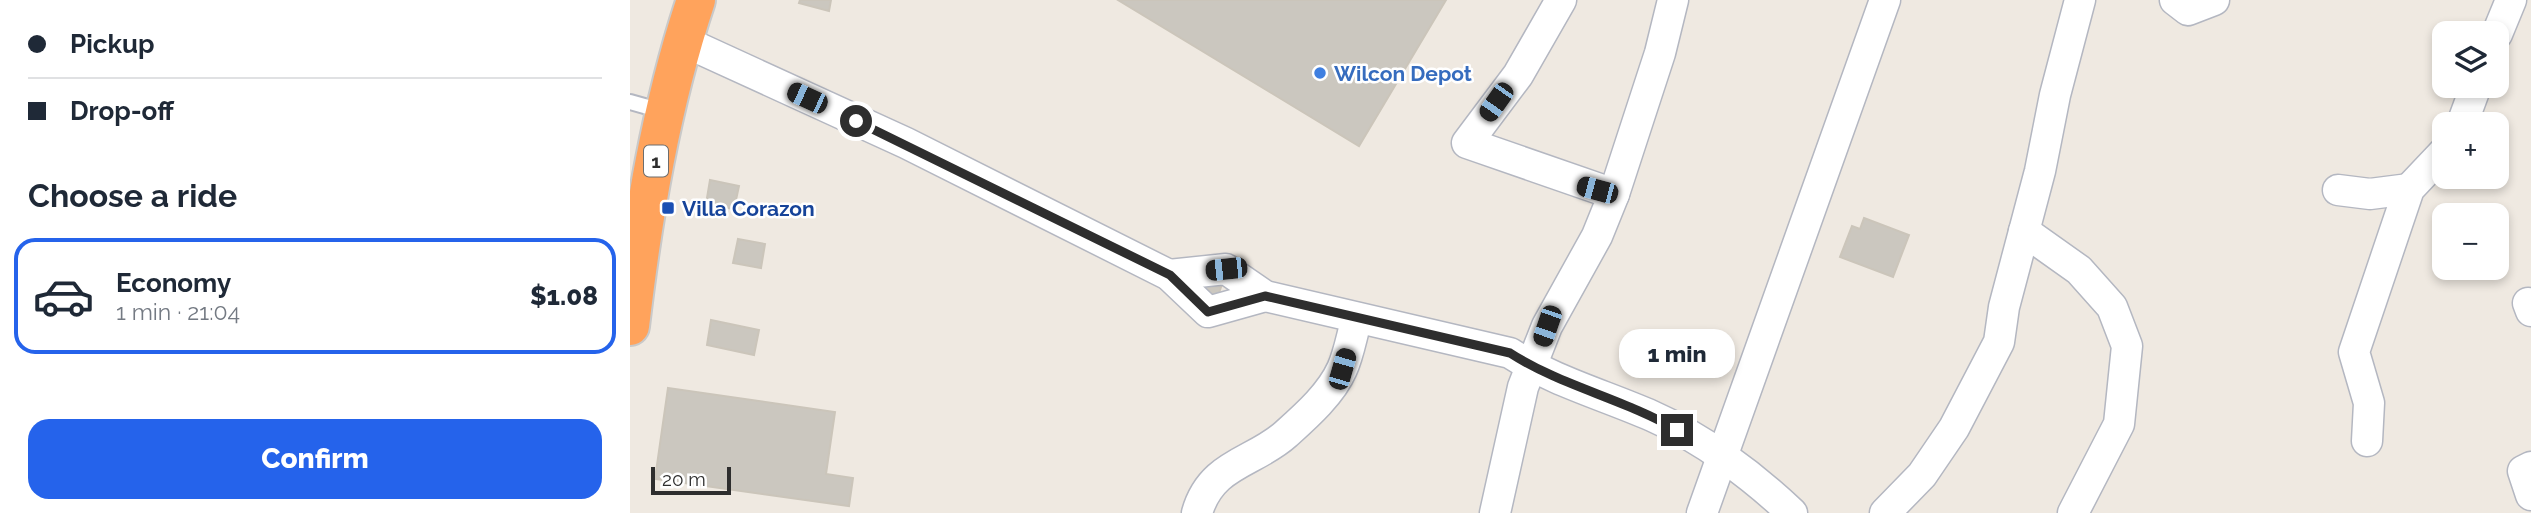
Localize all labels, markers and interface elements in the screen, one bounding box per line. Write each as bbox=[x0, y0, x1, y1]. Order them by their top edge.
map controls bbox=[2432, 21, 2509, 280]
button: layers bbox=[2432, 21, 2509, 98]
text: Pickup bbox=[70, 29, 155, 59]
place label: Wilcon Depot bbox=[1334, 61, 1472, 86]
marker: Wilcon Depot bbox=[1312, 65, 1328, 81]
car bbox=[1476, 79, 1517, 125]
car bbox=[784, 80, 831, 116]
text: Drop-off bbox=[70, 96, 174, 126]
route start bbox=[840, 105, 872, 137]
button: + bbox=[2432, 112, 2509, 189]
road number: 1 bbox=[644, 146, 668, 176]
car bbox=[1574, 174, 1621, 206]
text: Choose a ride bbox=[28, 177, 237, 214]
place label: Villa Corazon bbox=[682, 196, 815, 221]
marker: Villa Corazon bbox=[660, 200, 676, 216]
button: − bbox=[2432, 203, 2509, 280]
car bbox=[1205, 256, 1248, 282]
icon: car bbox=[32, 265, 95, 328]
text: Economy bbox=[116, 268, 231, 298]
text: $1.08 bbox=[530, 281, 598, 311]
text: 1 min · 21:04 bbox=[116, 298, 240, 325]
car bbox=[1531, 303, 1564, 349]
callout: 1 min bbox=[1619, 328, 1735, 378]
text: 1 min bbox=[1647, 340, 1707, 367]
car bbox=[1327, 346, 1358, 392]
route end bbox=[1661, 414, 1693, 446]
button: Confirm bbox=[28, 419, 602, 499]
scale bar bbox=[651, 464, 732, 496]
text: 20 m bbox=[662, 468, 706, 490]

